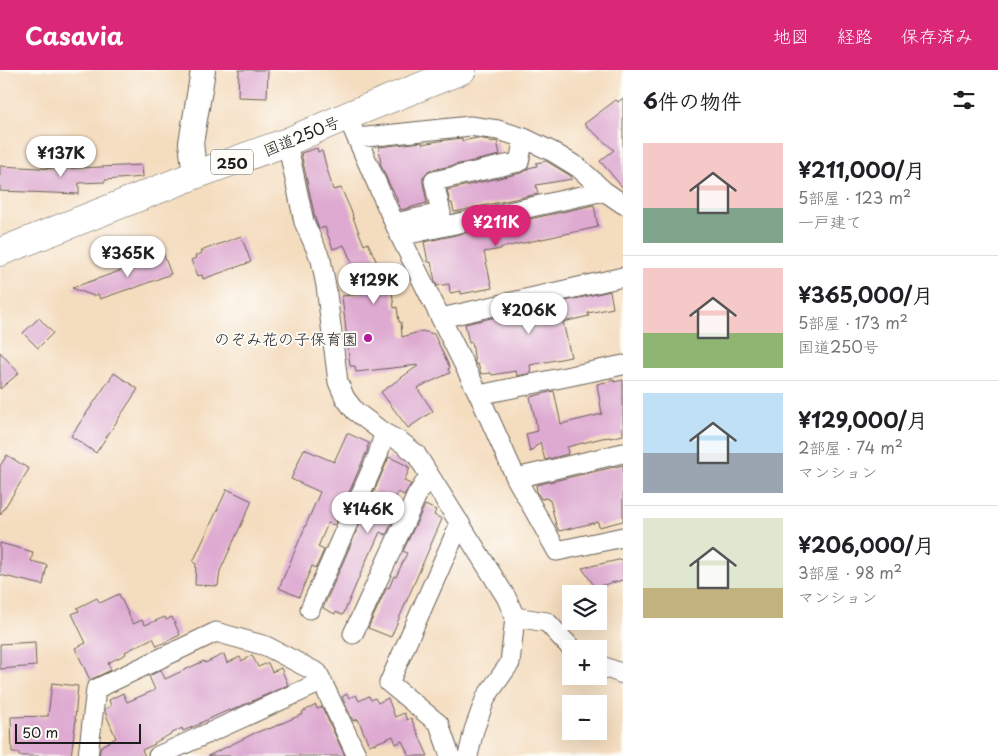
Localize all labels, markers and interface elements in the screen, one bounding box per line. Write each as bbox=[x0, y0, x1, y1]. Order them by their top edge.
text: Casavia bbox=[25, 17, 123, 53]
text: 地図 bbox=[773, 22, 809, 49]
text: 経路 bbox=[837, 22, 873, 49]
text: 保存済み bbox=[901, 22, 973, 49]
text: 6件の物件 bbox=[643, 84, 742, 116]
icon: filters bbox=[950, 86, 978, 114]
street label: 国道250号 bbox=[259, 109, 343, 161]
pin: ¥137K bbox=[26, 136, 96, 178]
text: ¥137K bbox=[37, 140, 85, 164]
road number: 250 bbox=[211, 150, 253, 174]
text: ¥211,000/月 bbox=[798, 153, 925, 185]
icon: home bbox=[683, 163, 743, 223]
text: 5部屋 · 123 m² bbox=[798, 185, 911, 209]
pin: ¥211K bbox=[461, 204, 531, 247]
text: ¥211K bbox=[473, 209, 519, 233]
text: 一戸建て bbox=[798, 209, 862, 233]
pin: ¥365K bbox=[93, 236, 163, 278]
text: ¥365K bbox=[101, 240, 155, 264]
pin: ¥129K bbox=[339, 262, 409, 305]
text: ¥129K bbox=[349, 267, 399, 291]
text: ¥365,000/月 bbox=[798, 278, 933, 310]
icon: home bbox=[683, 288, 743, 348]
pin: ¥206K bbox=[494, 292, 564, 335]
text: ¥206K bbox=[501, 297, 557, 321]
text: 5部屋 · 173 m² bbox=[798, 310, 908, 334]
place label: のぞみ花の子保育園 bbox=[214, 326, 358, 350]
marker: のぞみ花の子保育園 bbox=[362, 332, 374, 344]
text: 国道250号 bbox=[798, 334, 879, 358]
text: ¥129,000/月 bbox=[798, 403, 928, 435]
icon: home bbox=[683, 413, 743, 473]
text: 2部屋 · 74 m² bbox=[798, 435, 903, 459]
text: マンション bbox=[798, 459, 877, 483]
pin: ¥146K bbox=[333, 492, 403, 534]
text: ¥146K bbox=[342, 496, 394, 520]
text: ¥206,000/月 bbox=[798, 528, 934, 560]
icon: home bbox=[683, 538, 743, 598]
text: 3部屋 · 98 m² bbox=[798, 560, 902, 584]
text: マンション bbox=[798, 584, 877, 608]
map controls bbox=[562, 585, 607, 740]
button: layers bbox=[562, 585, 607, 630]
button: + bbox=[562, 640, 607, 685]
button: − bbox=[562, 695, 607, 740]
scale bar bbox=[15, 721, 141, 744]
text: 50 m bbox=[22, 722, 58, 743]

